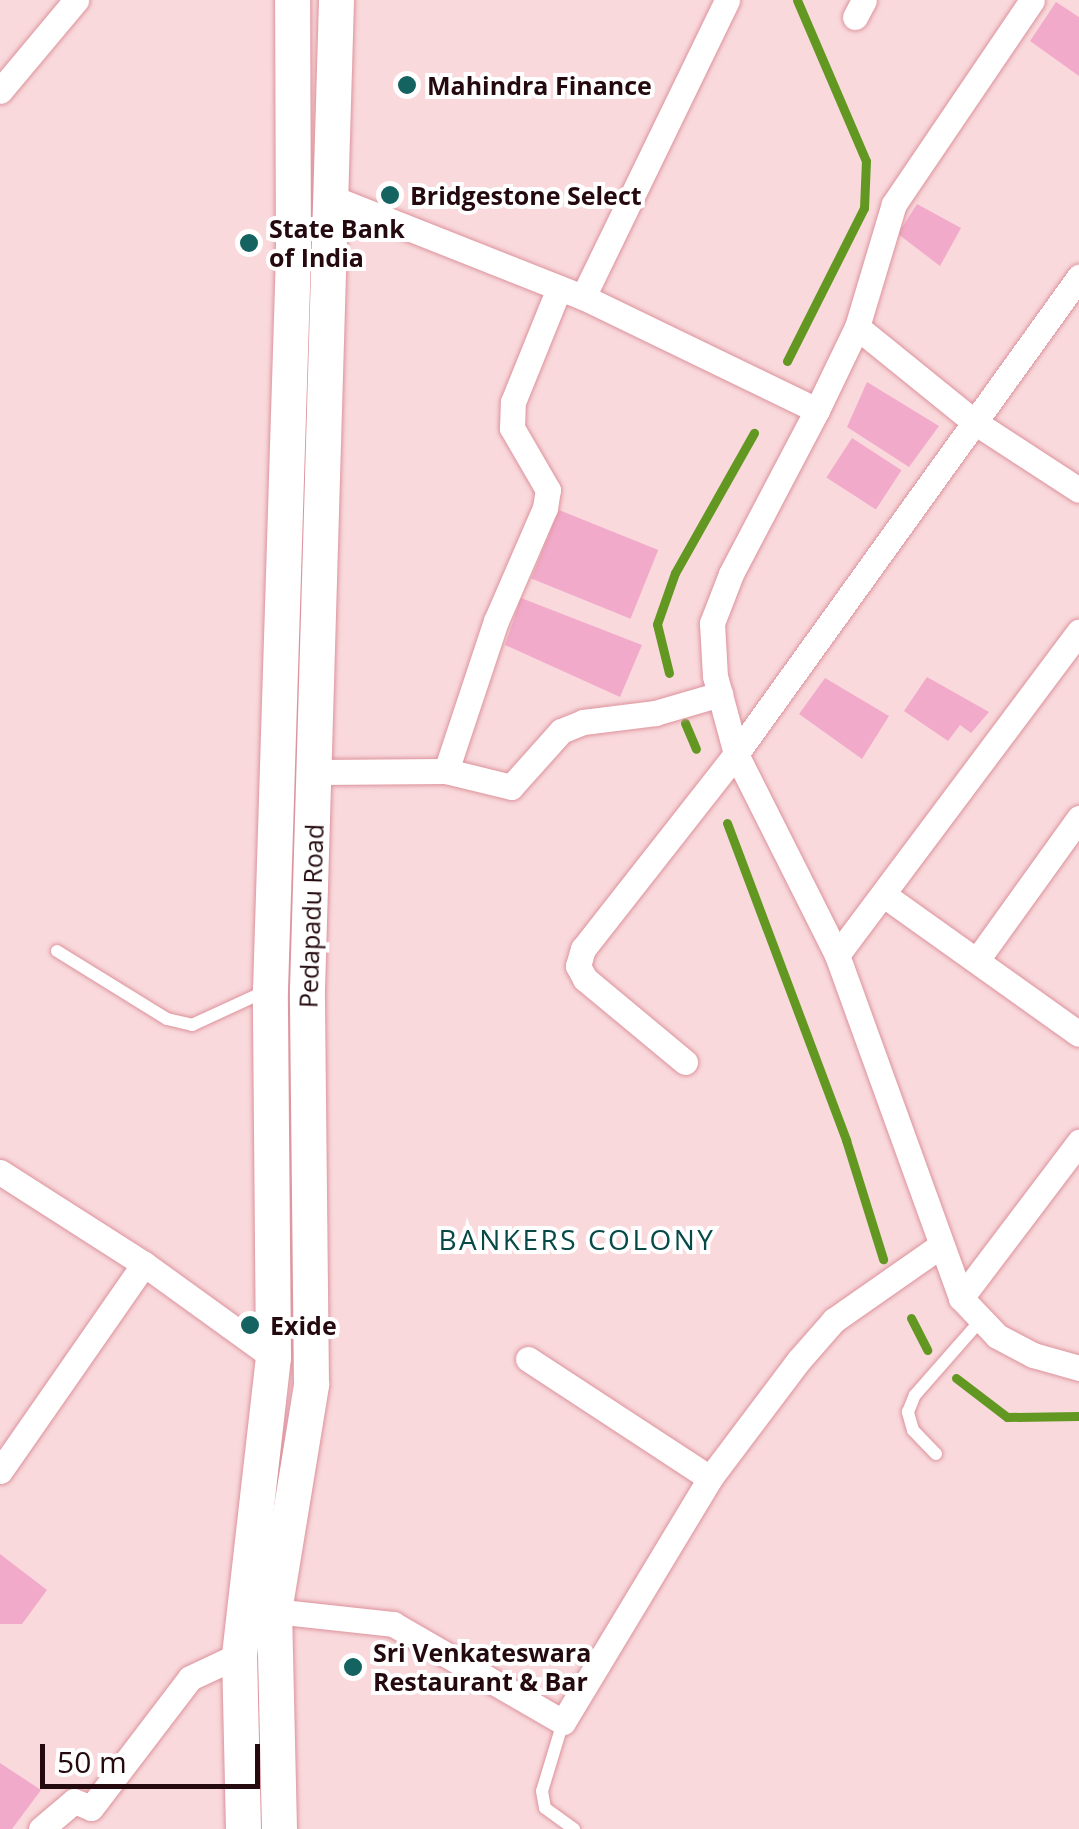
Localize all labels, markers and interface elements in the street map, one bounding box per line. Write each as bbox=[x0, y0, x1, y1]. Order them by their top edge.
place label: Mahindra Finance bbox=[427, 70, 652, 100]
marker: Mahindra Finance bbox=[396, 74, 418, 96]
place label: Bridgestone Select bbox=[410, 180, 642, 210]
marker: Bridgestone Select bbox=[379, 184, 401, 206]
place label: State Bank of India bbox=[269, 214, 405, 273]
marker: State Bank of India bbox=[238, 232, 260, 254]
street label: Pedapadu Road bbox=[293, 823, 329, 1009]
district label: BANKERS COLONY bbox=[438, 1222, 716, 1256]
place label: Exide bbox=[270, 1310, 337, 1340]
marker: Exide bbox=[239, 1314, 261, 1336]
place label: Sri Venkateswara Restaurant & Bar bbox=[373, 1638, 591, 1697]
marker: Sri Venkateswara Restaurant & Bar bbox=[342, 1656, 364, 1678]
scale bar bbox=[45, 1724, 265, 1786]
text: 50 m bbox=[57, 1741, 127, 1782]

